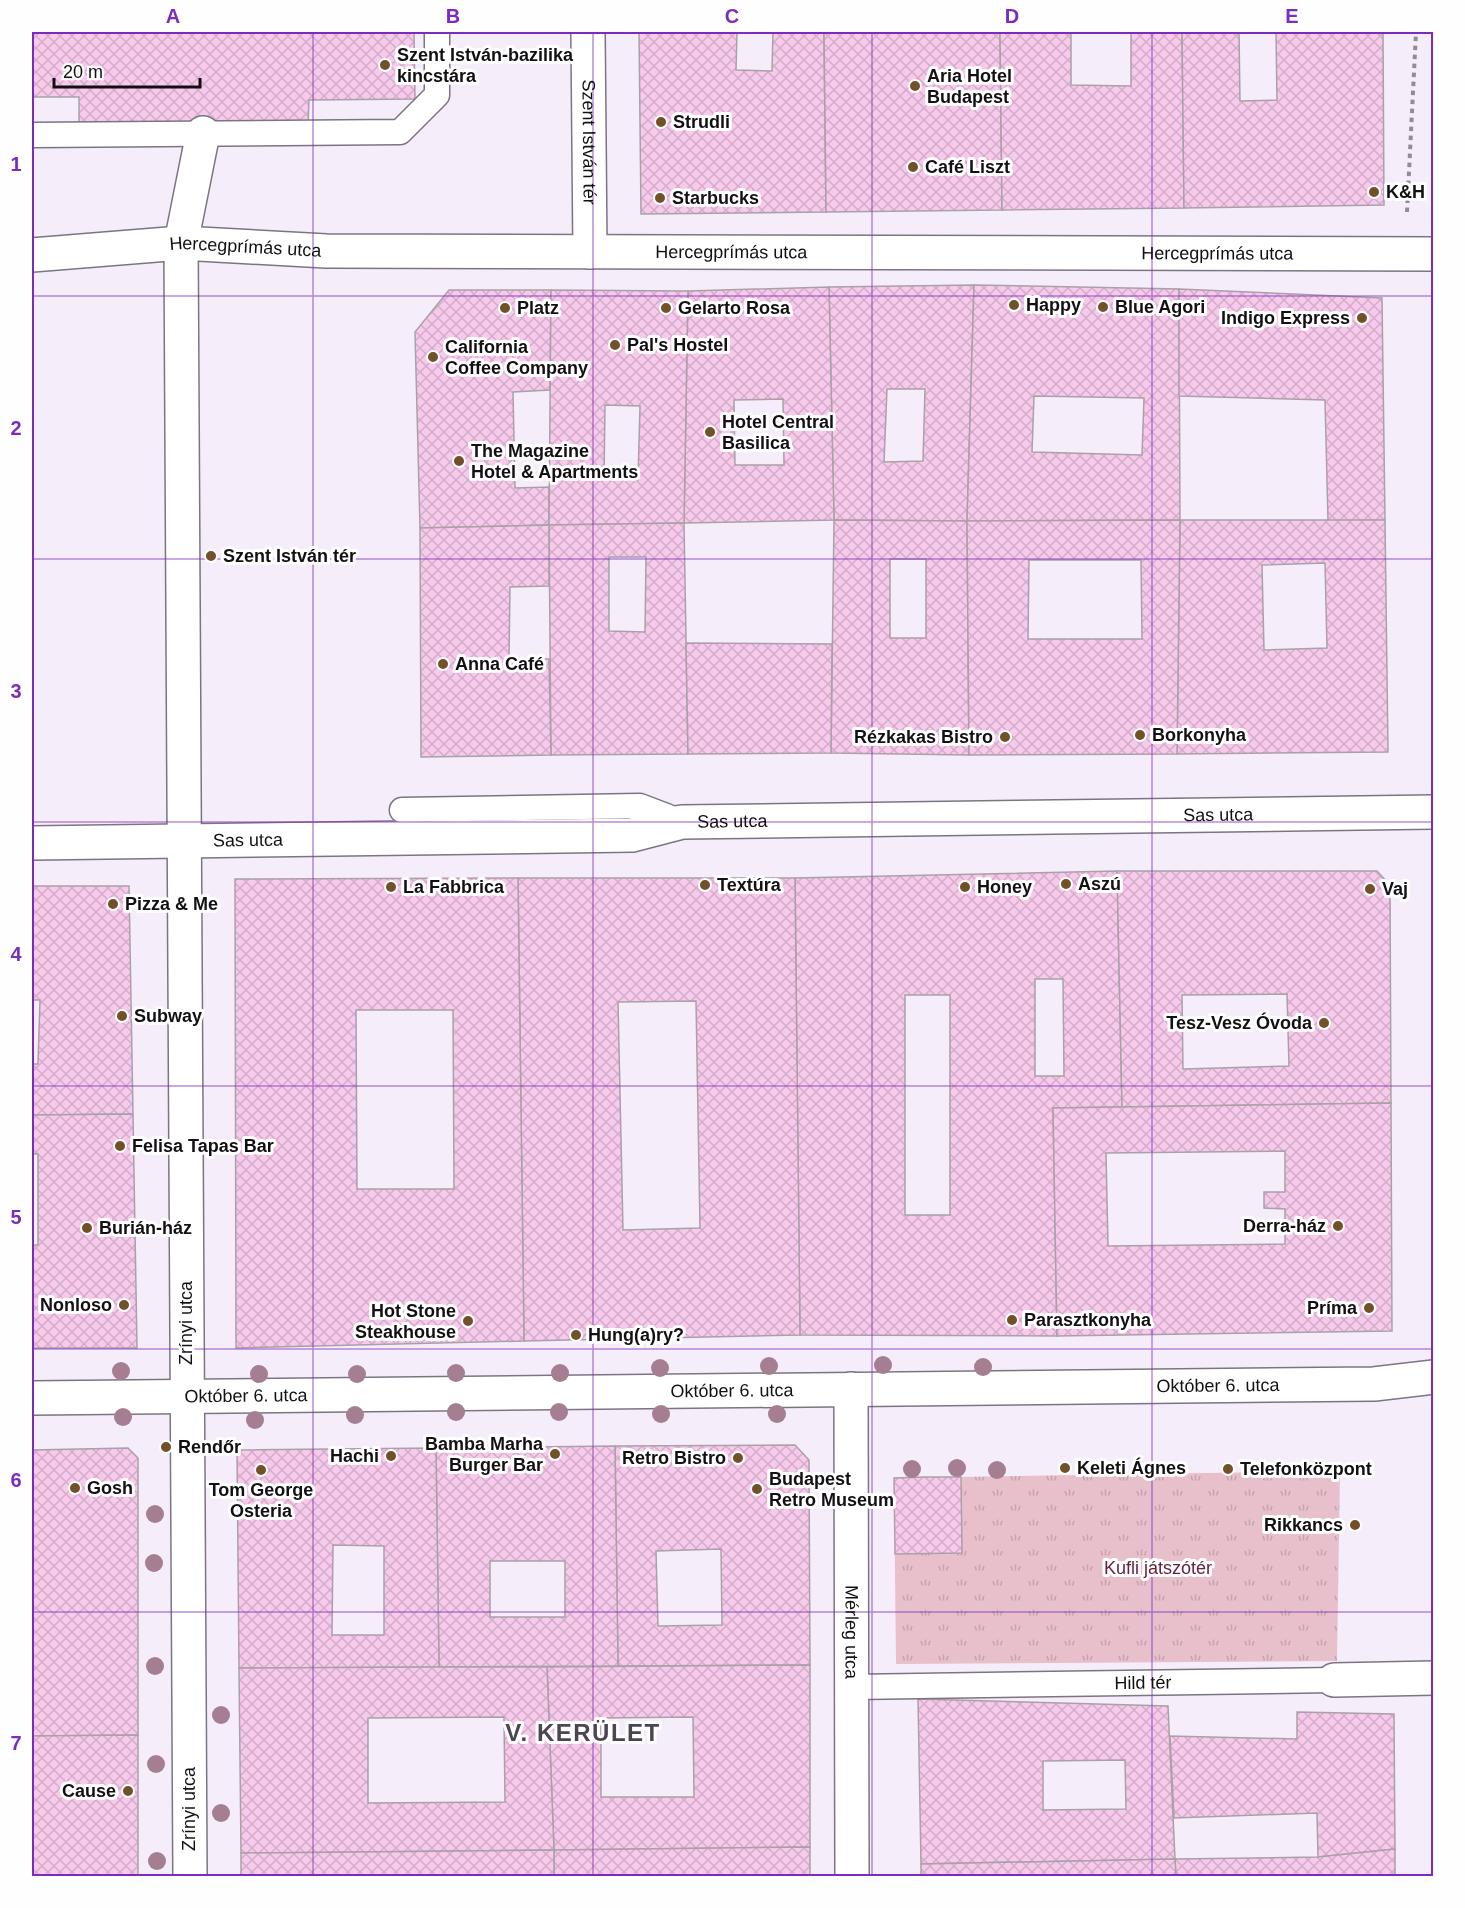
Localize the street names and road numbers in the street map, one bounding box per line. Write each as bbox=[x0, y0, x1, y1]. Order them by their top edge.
street label: Szent István tér bbox=[578, 79, 600, 205]
street label: Hercegprímás utca bbox=[169, 233, 323, 261]
street label: Hercegprímás utca bbox=[655, 242, 808, 262]
street label: Hercegprímás utca bbox=[1141, 243, 1294, 264]
street label: Sas utca bbox=[1183, 804, 1254, 825]
street label: Sas utca bbox=[697, 811, 768, 832]
street label: Sas utca bbox=[213, 830, 284, 851]
street label: Zrínyi utca bbox=[176, 1280, 196, 1365]
street label: Október 6. utca bbox=[1156, 1375, 1281, 1396]
street label: Október 6. utca bbox=[670, 1380, 795, 1401]
street label: Október 6. utca bbox=[184, 1385, 309, 1406]
street label: Mérleg utca bbox=[841, 1585, 862, 1680]
street label: Hild tér bbox=[1114, 1672, 1172, 1693]
street label: Zrínyi utca bbox=[179, 1766, 199, 1851]

